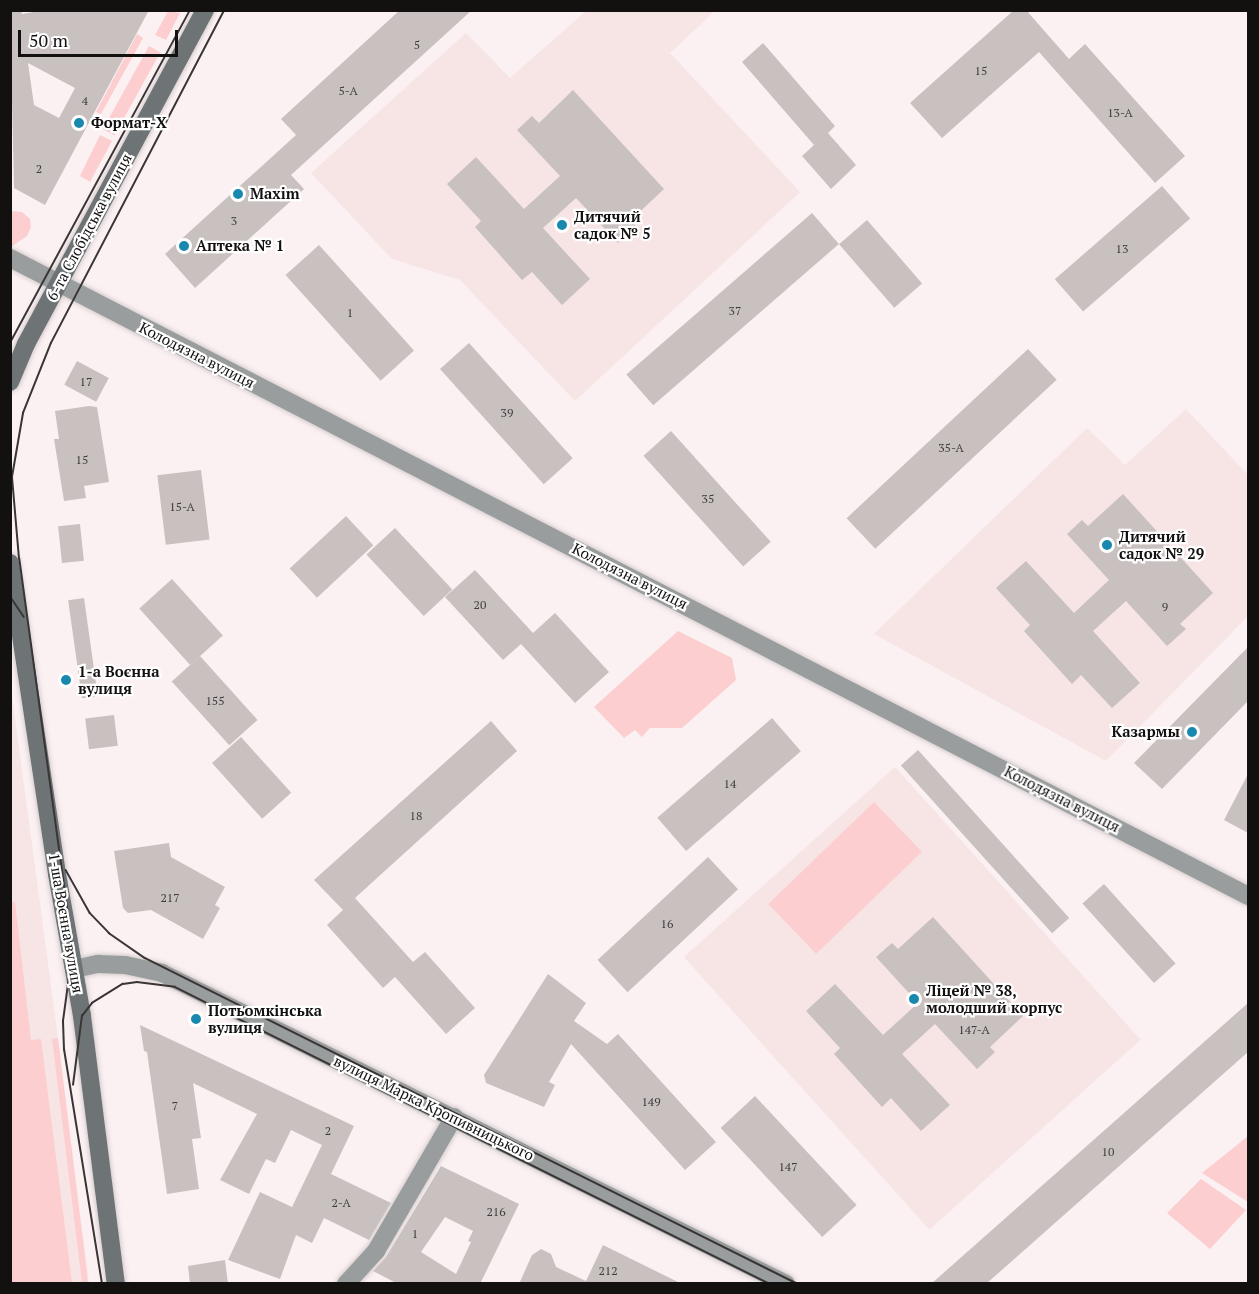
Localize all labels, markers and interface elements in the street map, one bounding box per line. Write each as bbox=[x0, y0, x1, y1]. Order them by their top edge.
scale bar bbox=[21, 18, 182, 56]
text: 50 m bbox=[29, 28, 68, 52]
house number: 5 bbox=[414, 38, 420, 52]
house number: 15 bbox=[975, 64, 987, 78]
house number: 5-А bbox=[338, 84, 358, 98]
house number: 4 bbox=[82, 94, 88, 108]
house number: 13-А bbox=[1107, 106, 1133, 120]
place label: Формат-X bbox=[91, 114, 167, 132]
marker: Формат-X bbox=[72, 116, 86, 130]
street label: 6-та Слобідська вулиця bbox=[43, 151, 135, 303]
house number: 2 bbox=[36, 162, 42, 176]
place label: Maxim bbox=[250, 185, 300, 203]
marker: Maxim bbox=[231, 187, 245, 201]
place label: Дитячий садок № 5 bbox=[574, 207, 651, 242]
house number: 3 bbox=[231, 214, 237, 228]
marker: Дитячий садок № 5 bbox=[555, 218, 569, 232]
place label: Аптека № 1 bbox=[196, 237, 284, 255]
marker: Аптека № 1 bbox=[177, 239, 191, 253]
house number: 13 bbox=[1116, 242, 1128, 256]
house number: 37 bbox=[729, 304, 741, 318]
house number: 1 bbox=[347, 306, 353, 320]
street label: Колодязна вулиця bbox=[136, 318, 258, 392]
house number: 17 bbox=[80, 375, 92, 389]
house number: 39 bbox=[501, 406, 513, 420]
house number: 35-А bbox=[938, 441, 964, 455]
house number: 15 bbox=[76, 453, 88, 467]
house number: 35 bbox=[702, 492, 714, 506]
house number: 15-А bbox=[169, 500, 195, 514]
place label: Дитячий садок № 29 bbox=[1119, 527, 1204, 562]
marker: Дитячий садок № 29 bbox=[1100, 538, 1114, 552]
street label: Колодязна вулиця bbox=[569, 539, 691, 613]
house number: 20 bbox=[474, 598, 486, 612]
house number: 9 bbox=[1162, 600, 1168, 614]
place label: 1-а Воєнна вулиця bbox=[78, 662, 160, 697]
marker: 1-а Воєнна вулиця bbox=[59, 673, 73, 687]
house number: 155 bbox=[205, 694, 225, 708]
place label: Казармы bbox=[1112, 723, 1180, 741]
marker: Казармы bbox=[1185, 725, 1199, 739]
street label: Колодязна вулиця bbox=[1001, 762, 1123, 836]
house number: 14 bbox=[724, 777, 736, 791]
house number: 18 bbox=[410, 809, 422, 823]
street label: 1-ша Воєнна вулиця bbox=[45, 852, 87, 994]
house number: 217 bbox=[160, 891, 180, 905]
house number: 16 bbox=[661, 917, 673, 931]
place label: Ліцей № 38, молодший корпус bbox=[926, 981, 1062, 1016]
marker: Ліцей № 38, молодший корпус bbox=[907, 992, 921, 1006]
place label: Потьомкінська вулиця bbox=[208, 1001, 322, 1036]
marker: Потьомкінська вулиця bbox=[189, 1012, 203, 1026]
house number: 147-А bbox=[958, 1023, 990, 1037]
street label: вулиця Марка Кропивницького bbox=[331, 1052, 537, 1164]
house number: 149 bbox=[641, 1095, 661, 1109]
house number: 7 bbox=[172, 1099, 178, 1113]
house number: 2 bbox=[325, 1124, 331, 1138]
house number: 10 bbox=[1102, 1145, 1114, 1159]
house number: 147 bbox=[778, 1160, 798, 1174]
house number: 2-А bbox=[331, 1196, 351, 1210]
house number: 216 bbox=[486, 1205, 506, 1219]
house number: 1 bbox=[412, 1227, 418, 1241]
house number: 212 bbox=[598, 1264, 618, 1278]

